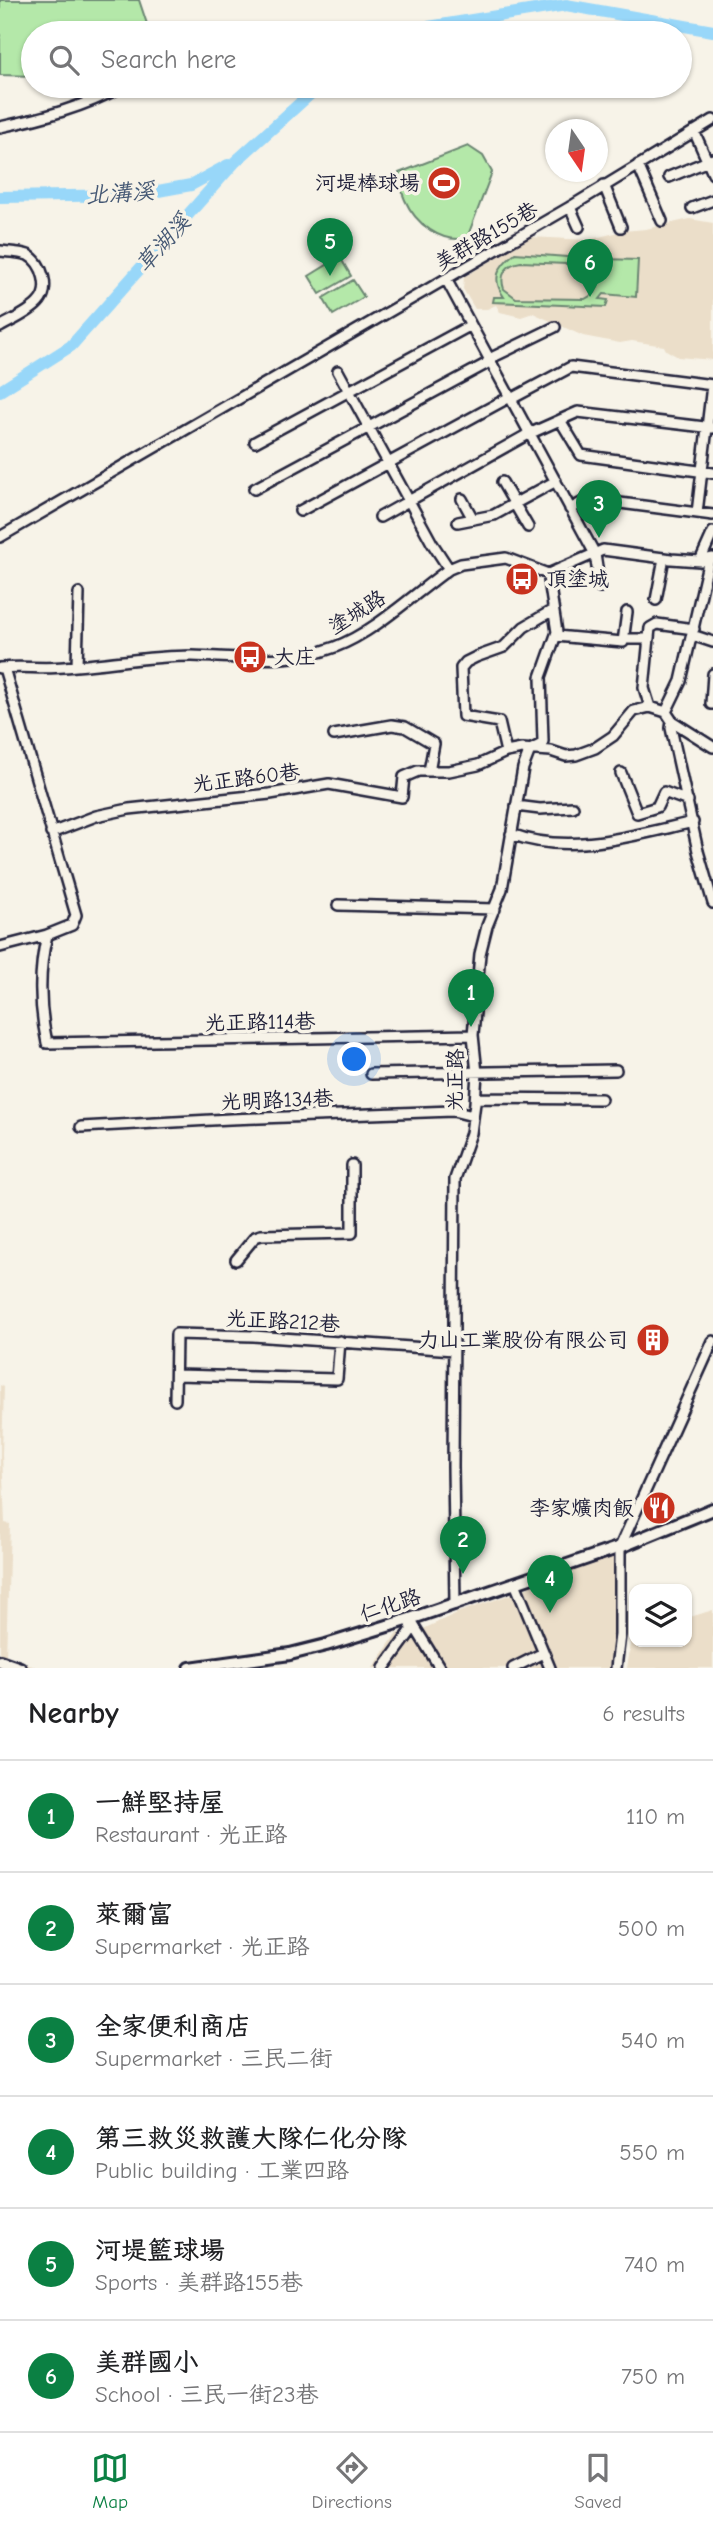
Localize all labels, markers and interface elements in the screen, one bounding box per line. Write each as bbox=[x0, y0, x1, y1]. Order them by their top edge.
search box bbox=[21, 21, 692, 98]
icon: search bbox=[45, 41, 83, 79]
text: Search here bbox=[101, 45, 236, 75]
north arrow bbox=[545, 119, 608, 182]
sports icon: 河堤棒球場 bbox=[425, 164, 463, 202]
place label: 河堤棒球場 bbox=[315, 171, 420, 195]
water label: 北溝溪 bbox=[85, 177, 157, 209]
street label: 美群路155巷 bbox=[430, 197, 542, 275]
water label: 草湖溪 bbox=[130, 207, 197, 278]
pin: 5 bbox=[307, 218, 353, 276]
pin: 6 bbox=[567, 239, 613, 297]
pin: 3 bbox=[576, 480, 622, 538]
bus stop icon: 頂塗城 bbox=[503, 560, 541, 598]
place label: 頂塗城 bbox=[546, 567, 609, 591]
street label: 塗城路 bbox=[324, 585, 390, 639]
bus stop icon: 大庄 bbox=[231, 638, 269, 676]
place label: 大庄 bbox=[274, 645, 316, 669]
street label: 光正路60巷 bbox=[191, 759, 301, 797]
pin: 1 bbox=[448, 969, 494, 1027]
street label: 光正路114巷 bbox=[204, 1009, 316, 1035]
your location bbox=[337, 1042, 371, 1076]
street label: 光正路 bbox=[442, 1048, 468, 1112]
street label: 光明路134巷 bbox=[220, 1086, 334, 1114]
street label: 光正路212巷 bbox=[225, 1306, 341, 1336]
building icon: 力山工業股份有限公司 bbox=[634, 1321, 672, 1359]
place label: 力山工業股份有限公司 bbox=[418, 1328, 628, 1352]
restaurant icon: 李家爌肉飯 bbox=[640, 1489, 678, 1527]
place label: 李家爌肉飯 bbox=[529, 1496, 634, 1520]
pin: 2 bbox=[440, 1516, 486, 1574]
pin: 4 bbox=[527, 1555, 573, 1613]
street label: 仁化路 bbox=[356, 1584, 424, 1626]
map controls bbox=[629, 1584, 692, 1647]
button: layers bbox=[629, 1584, 692, 1647]
text: Nearby bbox=[28, 1696, 119, 1731]
text: 6 results bbox=[602, 1700, 685, 1727]
text: 一鮮堅持屋 bbox=[95, 1788, 225, 1818]
text: 1 bbox=[46, 1803, 56, 1830]
text: 110 m bbox=[626, 1803, 685, 1830]
text: Restaurant · 光正路 bbox=[95, 1821, 287, 1848]
text: 萊爾富 bbox=[95, 1900, 173, 1930]
text: 2 bbox=[45, 1915, 57, 1942]
text: 500 m bbox=[618, 1915, 685, 1942]
text: Supermarket · 光正路 bbox=[95, 1933, 310, 1960]
text: 全家便利商店 bbox=[95, 2012, 251, 2042]
text: 3 bbox=[45, 2027, 57, 2054]
text: 540 m bbox=[621, 2027, 685, 2054]
text: Supermarket · 三民二街 bbox=[95, 2045, 333, 2072]
text: 第三救災救護大隊仁化分隊 bbox=[95, 2124, 407, 2154]
text: 4 bbox=[46, 2139, 56, 2166]
text: 550 m bbox=[619, 2139, 685, 2166]
text: Public building · 工業四路 bbox=[95, 2157, 349, 2184]
text: 河堤籃球場 bbox=[95, 2236, 225, 2266]
text: 5 bbox=[45, 2251, 57, 2278]
text: 740 m bbox=[624, 2251, 685, 2278]
text: Sports · 美群路155巷 bbox=[95, 2269, 303, 2296]
text: 美群國小 bbox=[95, 2348, 199, 2378]
text: 6 bbox=[45, 2363, 57, 2390]
text: 750 m bbox=[621, 2363, 685, 2390]
text: School · 三民一街23巷 bbox=[95, 2381, 319, 2408]
tab: Map bbox=[91, 2449, 129, 2513]
tab: Directions bbox=[312, 2449, 392, 2513]
tab: Saved bbox=[574, 2449, 622, 2513]

